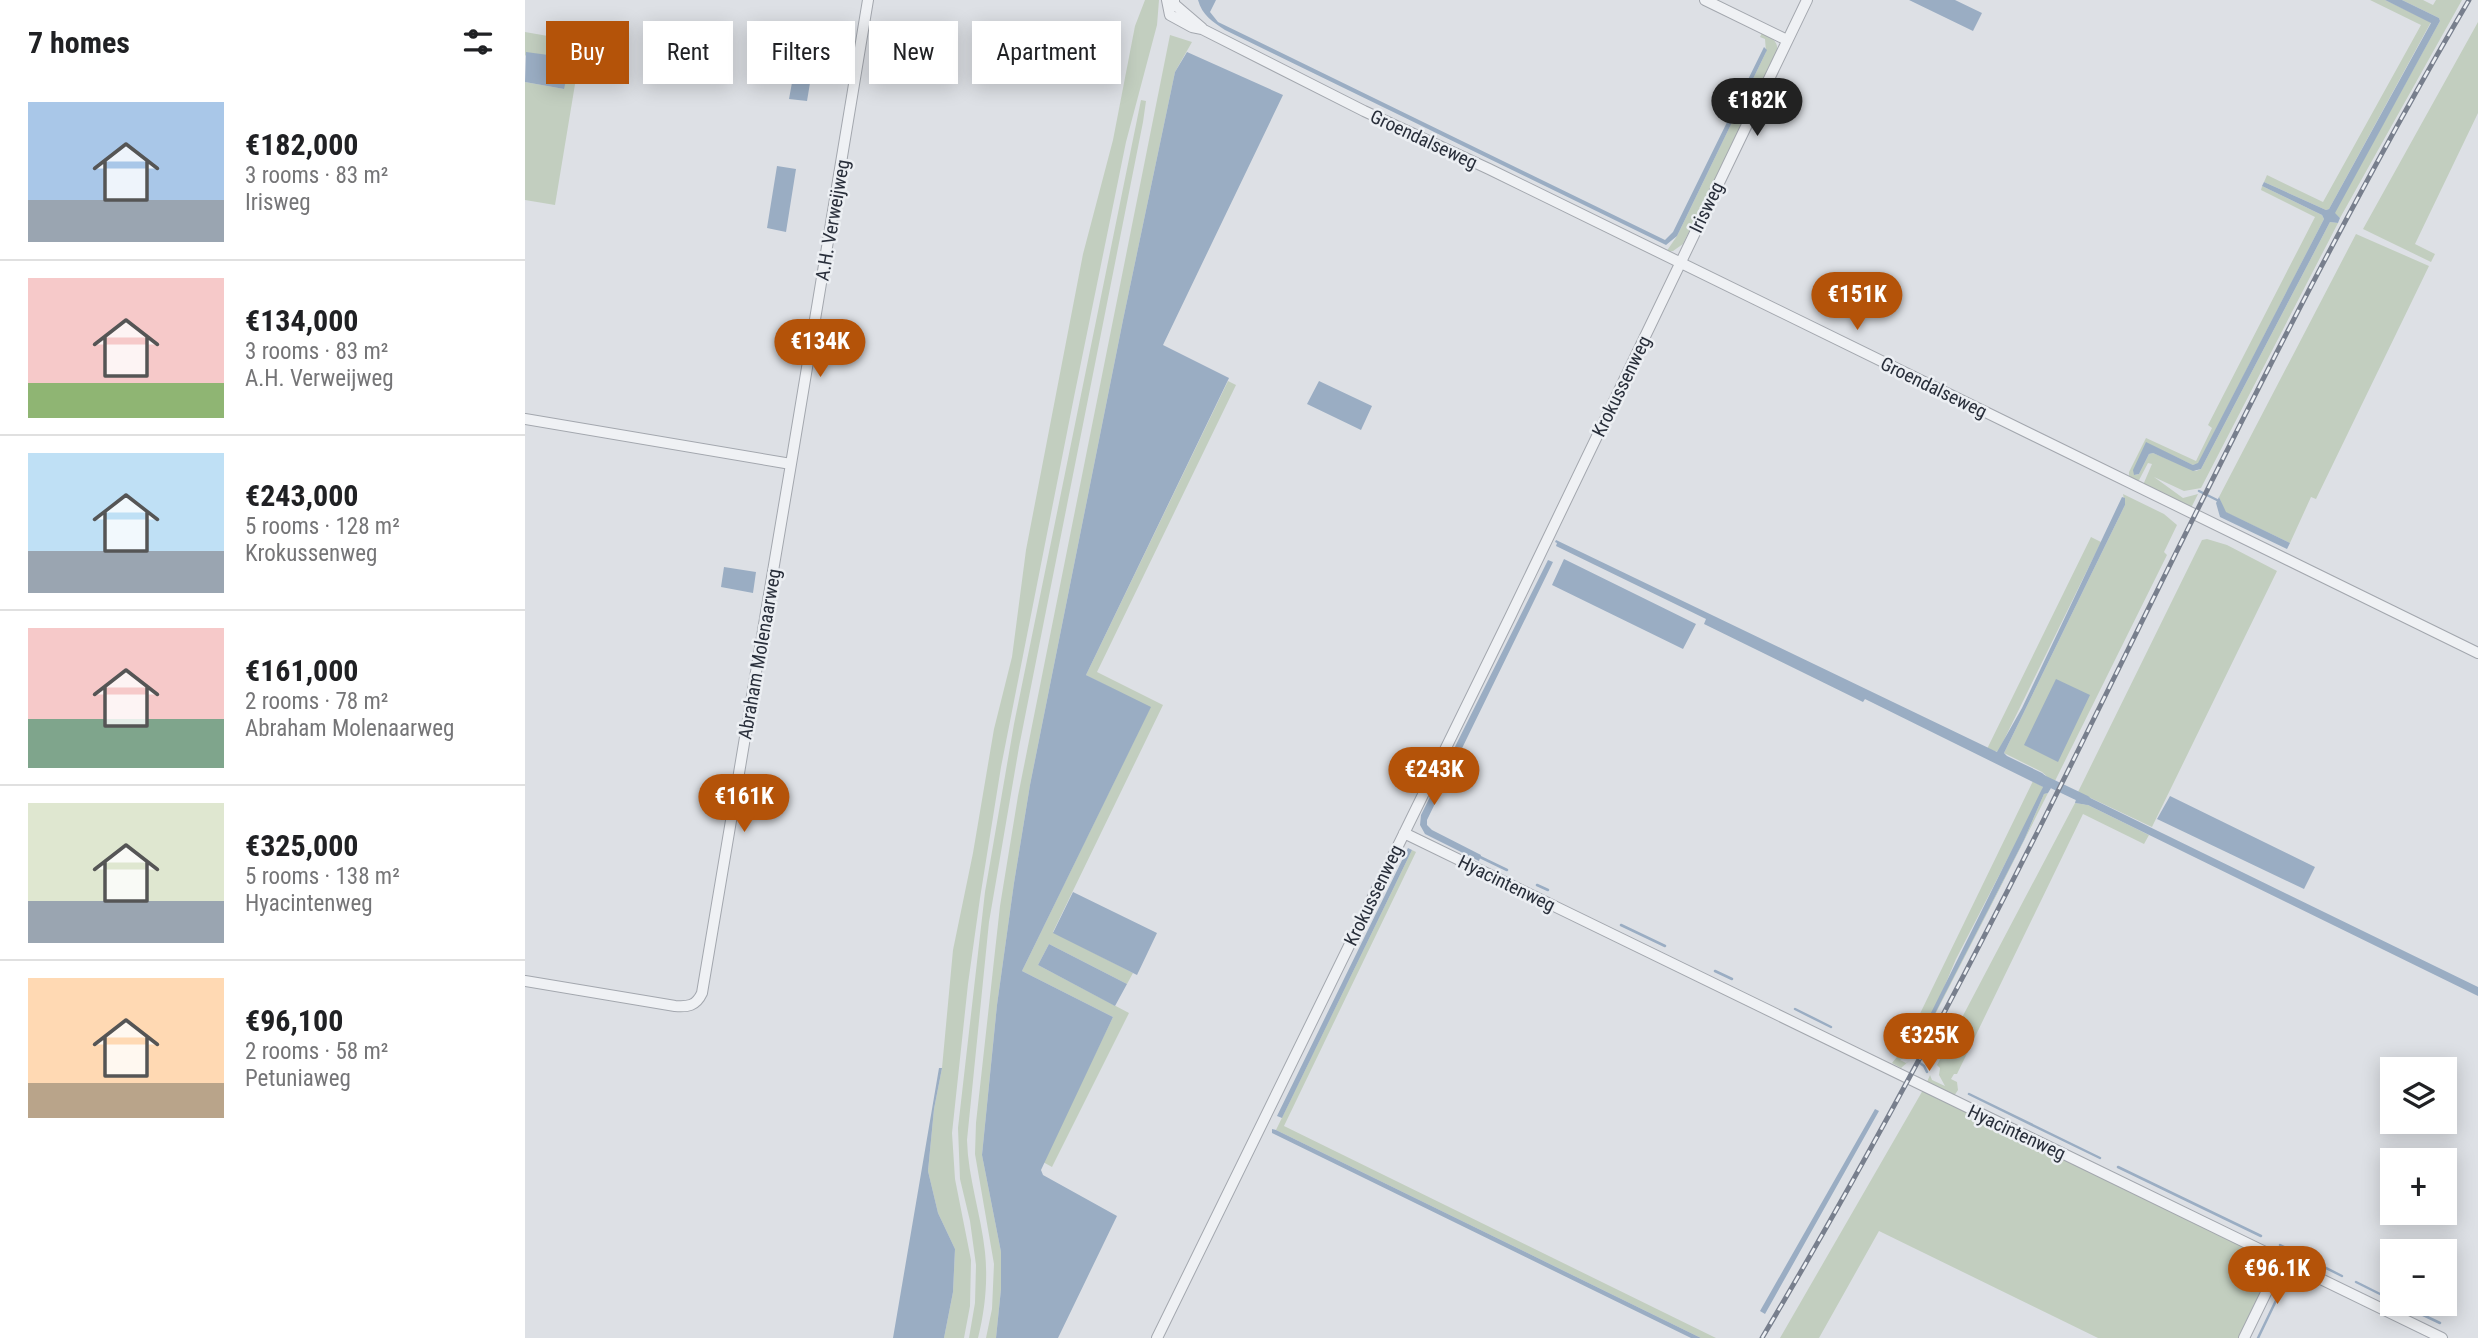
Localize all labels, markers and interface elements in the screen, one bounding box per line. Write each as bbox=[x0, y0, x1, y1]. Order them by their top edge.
chip: Buy bbox=[546, 21, 629, 84]
chip: Rent bbox=[643, 21, 733, 84]
chip: Filters bbox=[747, 21, 855, 84]
chip: New bbox=[869, 21, 958, 84]
chip: Apartment bbox=[972, 21, 1121, 84]
icon: filters bbox=[459, 23, 497, 61]
text: 7 homes bbox=[28, 25, 130, 60]
pin: €182K bbox=[1708, 78, 1806, 138]
text: €182K bbox=[1727, 87, 1787, 114]
street label: Groendalseweg bbox=[1367, 105, 1481, 174]
text: €182,000 bbox=[245, 127, 358, 162]
icon: home bbox=[84, 130, 168, 214]
street label: A.H. Verweijweg bbox=[811, 158, 854, 283]
text: 3 rooms · 83 m² bbox=[245, 162, 388, 189]
street label: Irisweg bbox=[1684, 178, 1729, 237]
text: Irisweg bbox=[245, 189, 311, 216]
pin: €151K bbox=[1808, 272, 1906, 332]
text: €151K bbox=[1827, 281, 1887, 308]
text: €134,000 bbox=[245, 303, 358, 338]
icon: home bbox=[84, 306, 168, 390]
pin: €134K bbox=[771, 320, 869, 379]
text: €134K bbox=[790, 328, 850, 355]
street label: Krokussenweg bbox=[1587, 332, 1656, 440]
text: 3 rooms · 83 m² bbox=[245, 338, 388, 365]
street label: Groendalseweg bbox=[1877, 352, 1991, 423]
text: A.H. Verweijweg bbox=[245, 365, 394, 392]
text: €243,000 bbox=[245, 478, 358, 513]
icon: home bbox=[84, 481, 168, 565]
text: 5 rooms · 128 m² bbox=[245, 513, 400, 540]
text: Krokussenweg bbox=[245, 540, 377, 567]
street label: Abraham Molenaarweg bbox=[733, 567, 786, 741]
text: €161,000 bbox=[245, 653, 358, 688]
icon: home bbox=[84, 656, 168, 740]
text: 2 rooms · 78 m² bbox=[245, 688, 388, 715]
text: Abraham Molenaarweg bbox=[245, 715, 454, 742]
pin: €243K bbox=[1385, 748, 1483, 807]
text: €243K bbox=[1404, 756, 1464, 783]
pin: €161K bbox=[695, 774, 793, 834]
text: €161K bbox=[714, 783, 774, 810]
text: €325,000 bbox=[245, 828, 358, 863]
icon: home bbox=[84, 831, 168, 915]
street label: Krokussenweg bbox=[1339, 841, 1408, 949]
street label: Hyacintenweg bbox=[1454, 850, 1559, 917]
text: 5 rooms · 138 m² bbox=[245, 863, 400, 890]
text: Hyacintenweg bbox=[245, 890, 373, 917]
text: €96,100 bbox=[245, 1003, 343, 1038]
icon: home bbox=[84, 1006, 168, 1090]
pin: €325K bbox=[1880, 1014, 1978, 1073]
text: €325K bbox=[1899, 1022, 1959, 1049]
text: 2 rooms · 58 m² bbox=[245, 1038, 388, 1065]
map controls bbox=[2380, 1057, 2457, 1316]
button: layers bbox=[2380, 1057, 2457, 1134]
text: Petuniaweg bbox=[245, 1065, 351, 1092]
street label: Hyacintenweg bbox=[1964, 1100, 2069, 1165]
button: + bbox=[2380, 1148, 2457, 1225]
button: − bbox=[2380, 1239, 2457, 1316]
pin: €96.1K bbox=[2220, 1246, 2334, 1306]
text: €96.1K bbox=[2244, 1255, 2310, 1282]

